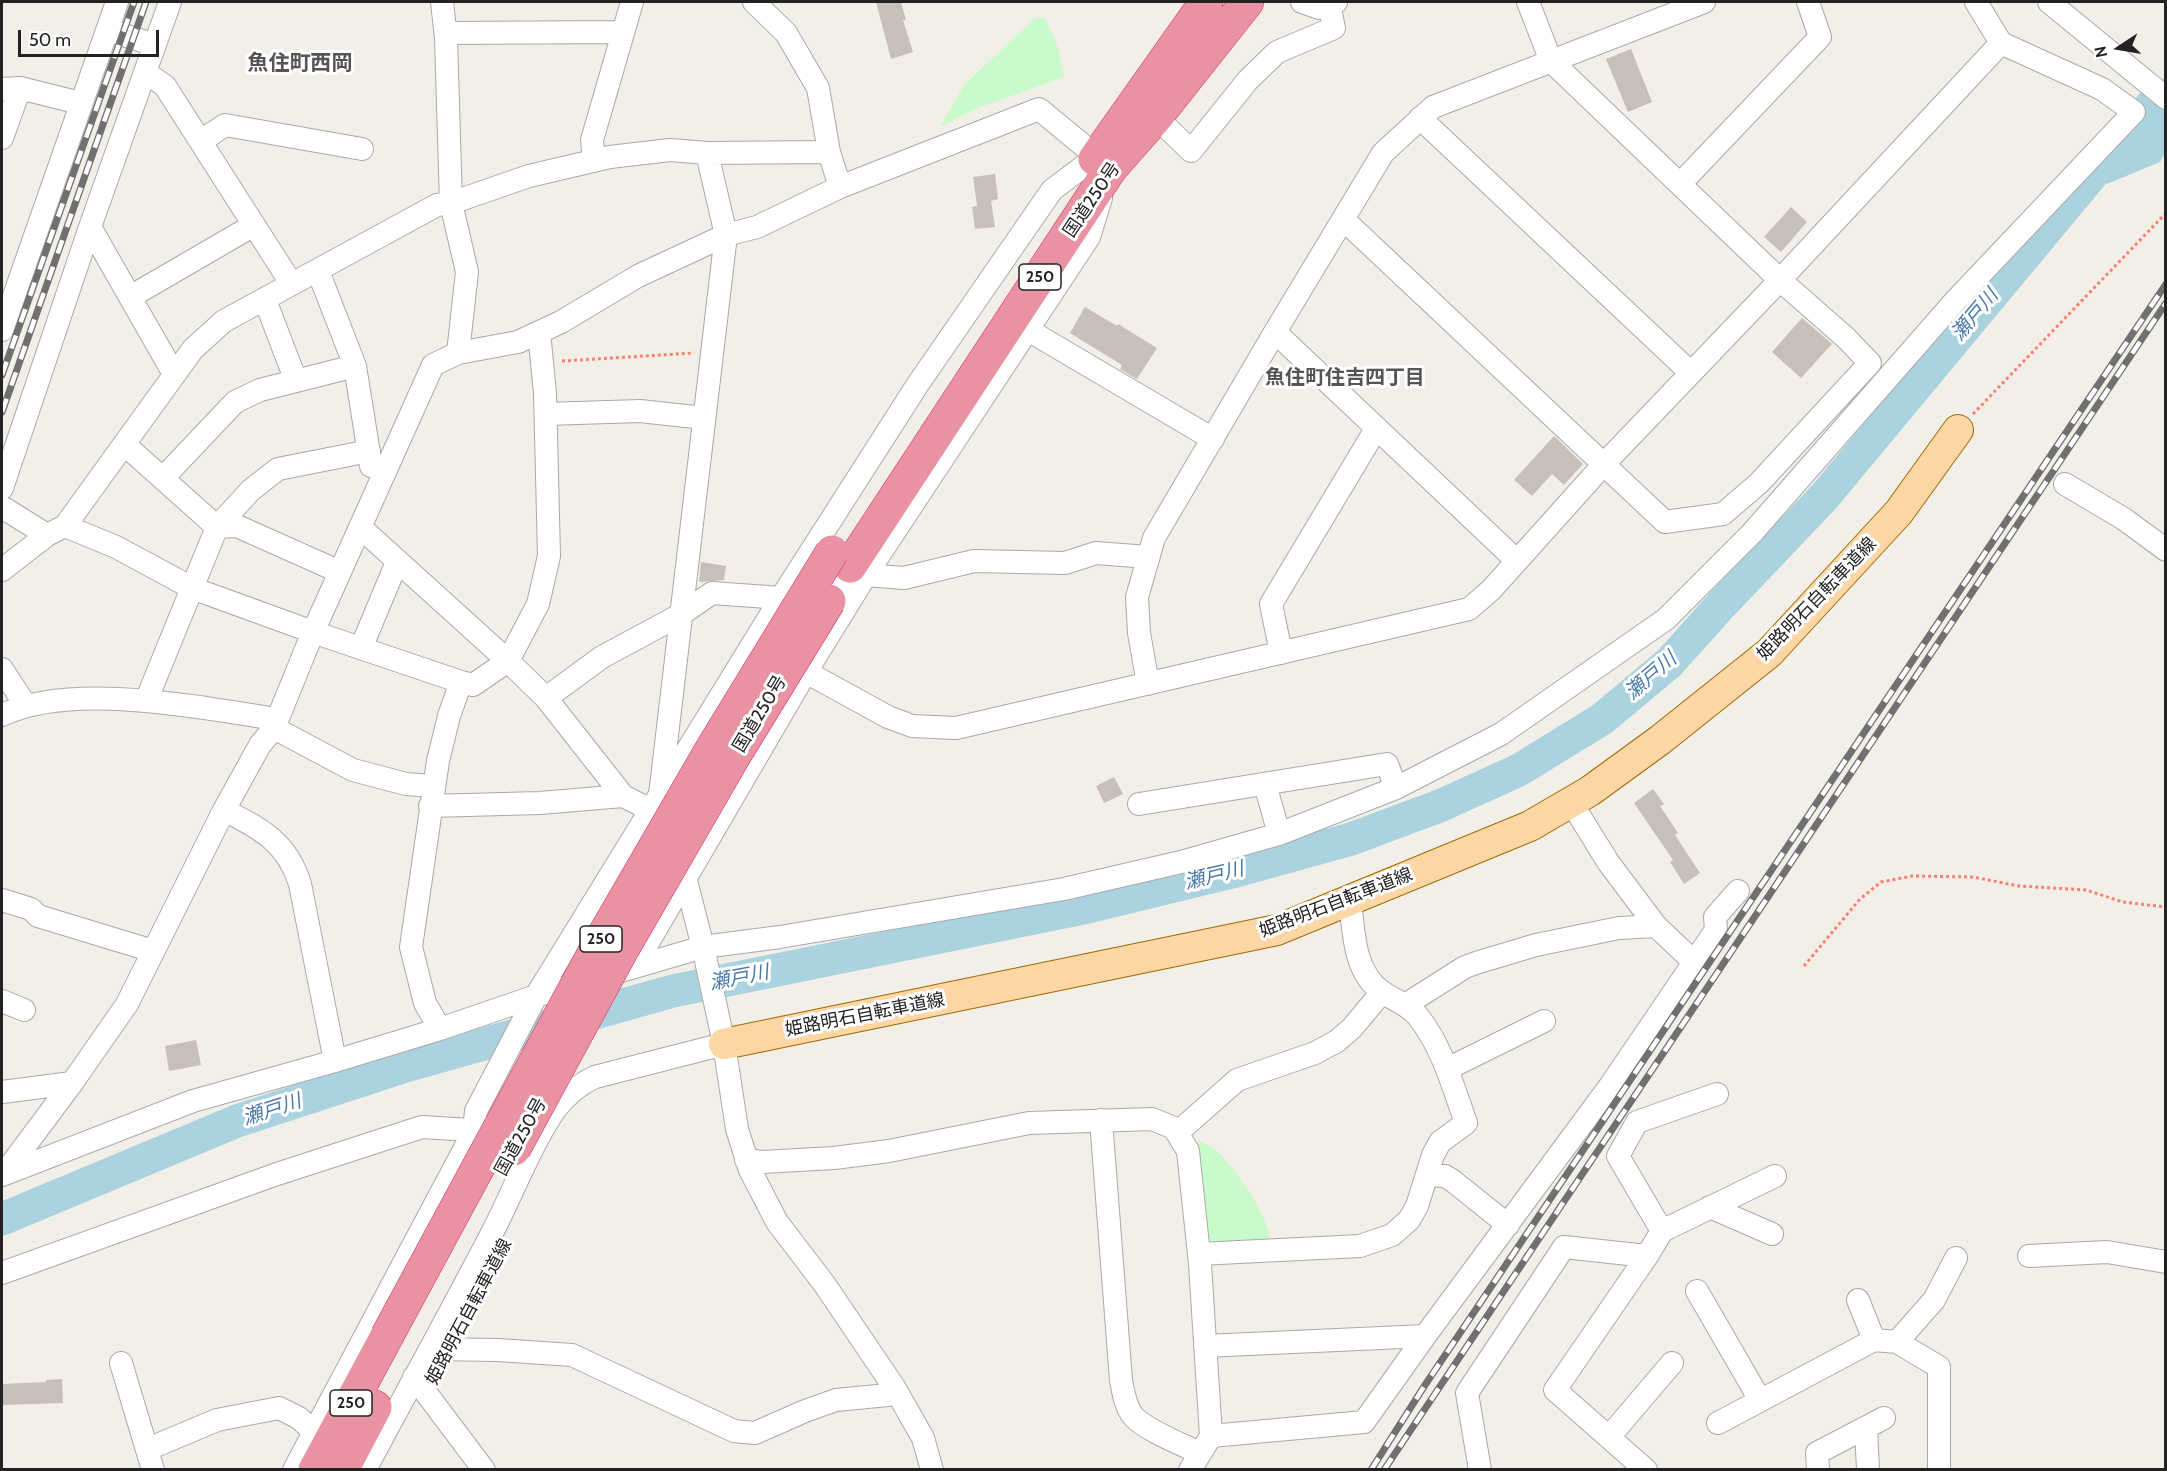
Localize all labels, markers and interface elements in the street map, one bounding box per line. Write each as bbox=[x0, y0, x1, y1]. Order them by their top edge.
scale bar bbox=[21, 18, 162, 56]
north arrow bbox=[2089, 18, 2149, 78]
text: 50 m bbox=[29, 29, 71, 51]
text: N bbox=[2090, 44, 2111, 59]
district label: 魚住町西岡 bbox=[248, 51, 352, 77]
street label: 国道250号 bbox=[1059, 158, 1125, 242]
road number: 250 bbox=[1019, 264, 1061, 290]
water label: 瀬戸川 bbox=[1947, 284, 2003, 346]
district label: 魚住町住吉四丁目 bbox=[1265, 366, 1425, 390]
street label: 姫路明石自転車道線 bbox=[1753, 533, 1881, 665]
water label: 瀬戸川 bbox=[1620, 647, 1682, 705]
street label: 国道250号 bbox=[729, 672, 791, 756]
water label: 瀬戸川 bbox=[1182, 857, 1246, 895]
street label: 姫路明石自転車道線 bbox=[1257, 864, 1415, 942]
road number: 250 bbox=[580, 926, 622, 952]
water label: 瀬戸川 bbox=[707, 960, 771, 996]
street label: 姫路明石自転車道線 bbox=[783, 989, 947, 1041]
water label: 瀬戸川 bbox=[240, 1089, 304, 1131]
street label: 国道250号 bbox=[491, 1094, 551, 1180]
street label: 姫路明石自転車道線 bbox=[421, 1235, 517, 1389]
road number: 250 bbox=[330, 1390, 372, 1416]

